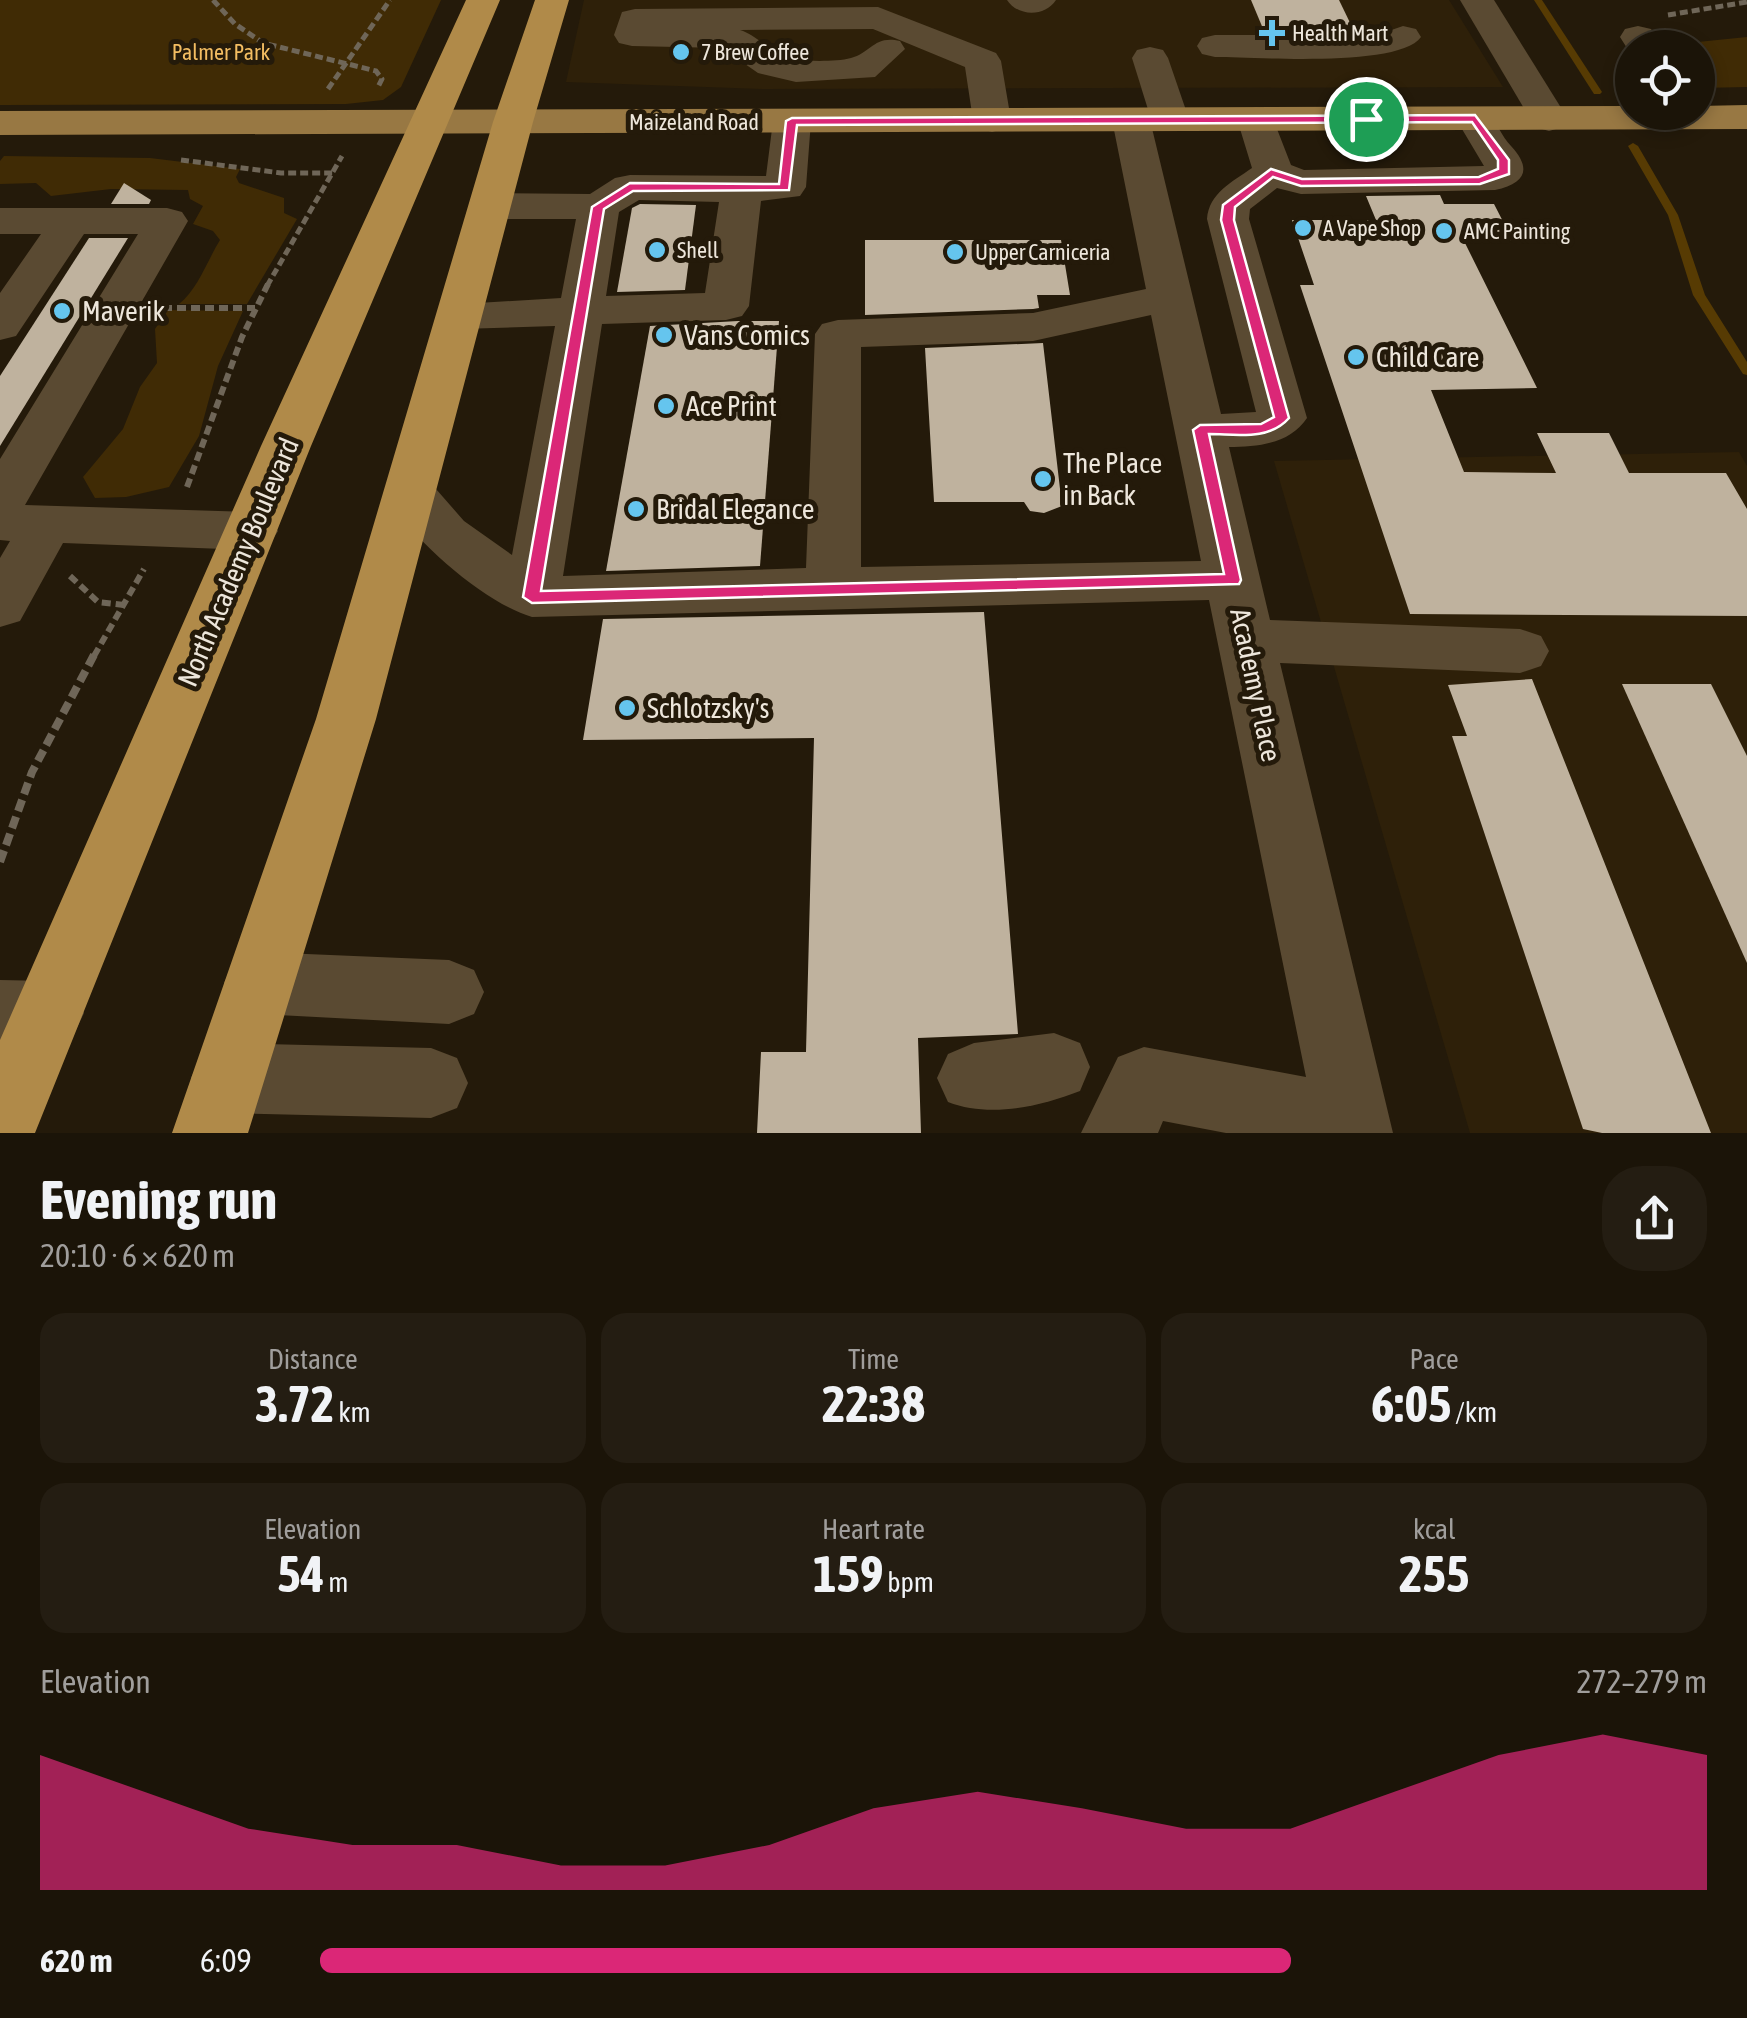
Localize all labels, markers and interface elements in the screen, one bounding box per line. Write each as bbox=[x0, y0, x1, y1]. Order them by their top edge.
place label: Health Mart bbox=[1292, 20, 1388, 46]
marker: Health Mart bbox=[1261, 22, 1283, 44]
map controls bbox=[1615, 30, 1715, 130]
button: locate bbox=[1615, 30, 1715, 130]
park label: Palmer Park bbox=[172, 39, 271, 65]
place label: 7 Brew Coffee bbox=[701, 39, 809, 65]
marker: 7 Brew Coffee bbox=[670, 41, 692, 63]
pin bbox=[1324, 77, 1409, 162]
icon: arrive bbox=[1339, 92, 1394, 147]
street label: Maizeland Road bbox=[629, 109, 759, 135]
place label: A Vape Shop bbox=[1323, 215, 1421, 241]
marker: A Vape Shop bbox=[1292, 217, 1314, 239]
place label: AMC Painting bbox=[1464, 218, 1571, 244]
marker: AMC Painting bbox=[1433, 220, 1455, 242]
place label: Shell bbox=[677, 237, 719, 263]
marker: Shell bbox=[646, 239, 668, 261]
place label: Upper Carniceria bbox=[975, 239, 1111, 265]
marker: Upper Carniceria bbox=[944, 241, 966, 263]
place label: Maverik bbox=[82, 295, 165, 327]
marker: Maverik bbox=[51, 300, 73, 322]
place label: Vans Comics bbox=[684, 319, 810, 351]
marker: Vans Comics bbox=[653, 324, 675, 346]
place label: Child Care bbox=[1376, 341, 1479, 373]
marker: Child Care bbox=[1345, 346, 1367, 368]
place label: Ace Print bbox=[686, 390, 777, 422]
marker: Ace Print bbox=[655, 395, 677, 417]
street label: North Academy Boulevard bbox=[171, 433, 305, 691]
place label: The Place in Back bbox=[1063, 447, 1162, 511]
marker: The Place in Back bbox=[1032, 468, 1054, 490]
place label: Bridal Elegance bbox=[656, 493, 814, 525]
marker: Bridal Elegance bbox=[625, 498, 647, 520]
street label: Academy Place bbox=[1224, 605, 1288, 765]
place label: Schlotzsky's bbox=[647, 692, 769, 724]
marker: Schlotzsky's bbox=[616, 697, 638, 719]
button: share bbox=[1602, 1166, 1707, 1271]
text: Evening run bbox=[40, 1168, 277, 1231]
text: 20:10 · 6 × 620 m bbox=[40, 1237, 235, 1274]
text: Distance bbox=[268, 1343, 358, 1375]
text: Time bbox=[848, 1343, 899, 1375]
text: Pace bbox=[1410, 1343, 1459, 1375]
text: 3.72 bbox=[255, 1375, 334, 1433]
text: 22:38 bbox=[822, 1375, 925, 1433]
text: 6:05 bbox=[1371, 1375, 1451, 1433]
text: km bbox=[334, 1396, 371, 1428]
text: /km bbox=[1451, 1396, 1497, 1428]
text: Elevation bbox=[264, 1513, 361, 1545]
text: Heart rate bbox=[822, 1513, 925, 1545]
text: kcal bbox=[1413, 1513, 1455, 1545]
text: 54 bbox=[277, 1545, 324, 1603]
text: 159 bbox=[813, 1545, 883, 1603]
text: 255 bbox=[1399, 1545, 1469, 1603]
text: m bbox=[324, 1566, 348, 1598]
text: bpm bbox=[883, 1566, 934, 1598]
text: Elevation bbox=[40, 1663, 151, 1700]
text: 272–279 m bbox=[1577, 1663, 1707, 1700]
text: 620 m bbox=[40, 1942, 113, 1979]
text: 6:09 bbox=[200, 1942, 251, 1979]

